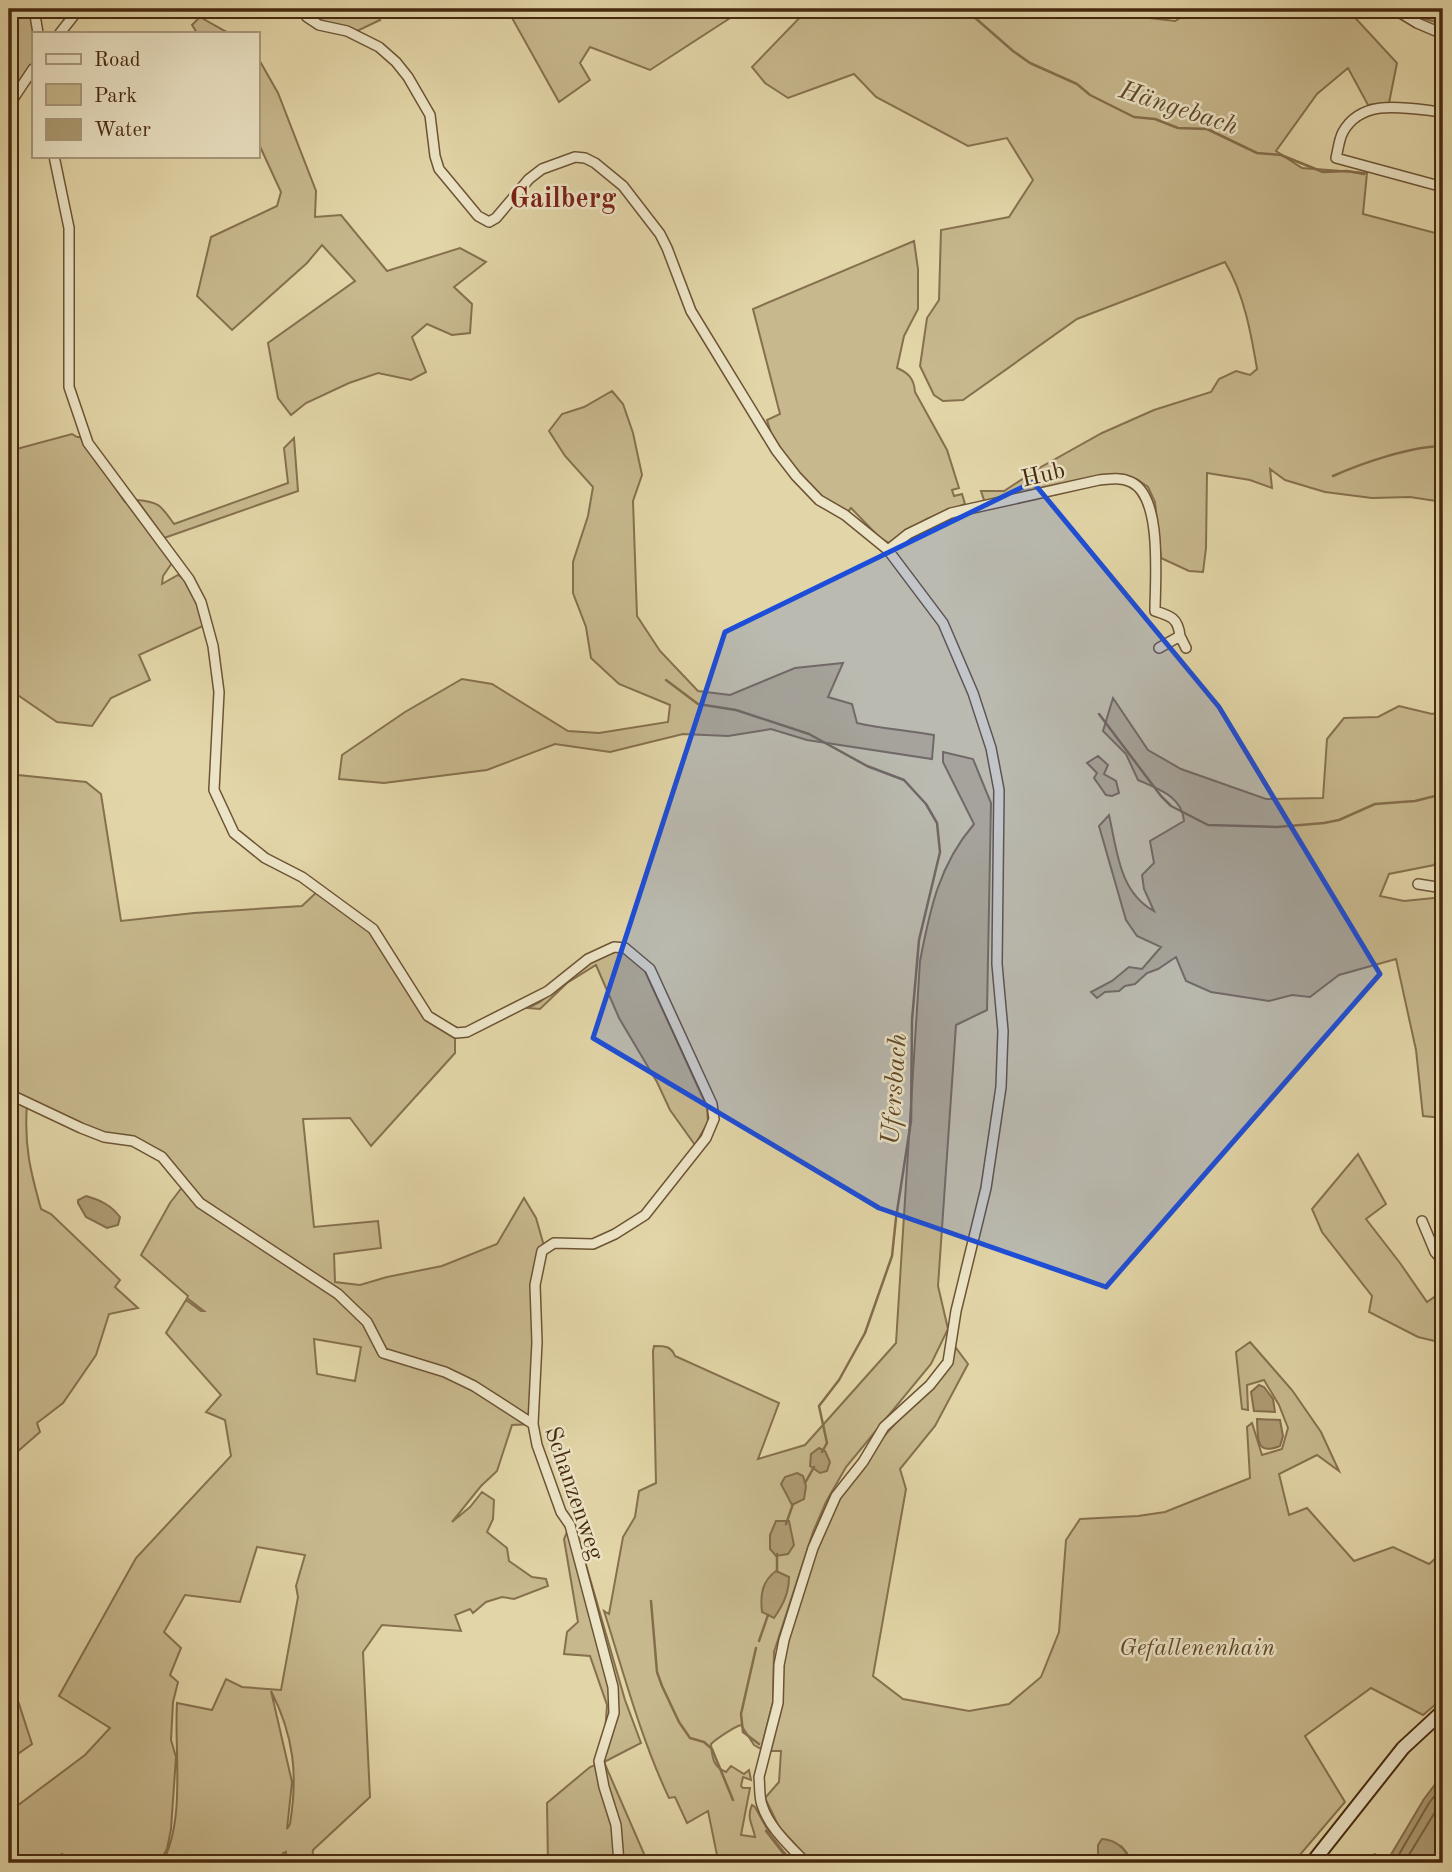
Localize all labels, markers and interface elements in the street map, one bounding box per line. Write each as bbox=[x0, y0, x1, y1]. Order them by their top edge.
legend bbox=[32, 32, 259, 158]
text: Road bbox=[94, 50, 141, 71]
water label: Hängebach bbox=[1115, 77, 1241, 140]
text: Park bbox=[94, 86, 137, 107]
text: Water bbox=[94, 120, 151, 141]
district label: Gailberg bbox=[510, 186, 617, 214]
street label: Hub bbox=[1019, 459, 1068, 493]
water label: Ufersbach bbox=[878, 1032, 912, 1146]
street label: Schanzenweg bbox=[539, 1424, 607, 1563]
park label: Gefallenenhain bbox=[1119, 1637, 1275, 1661]

